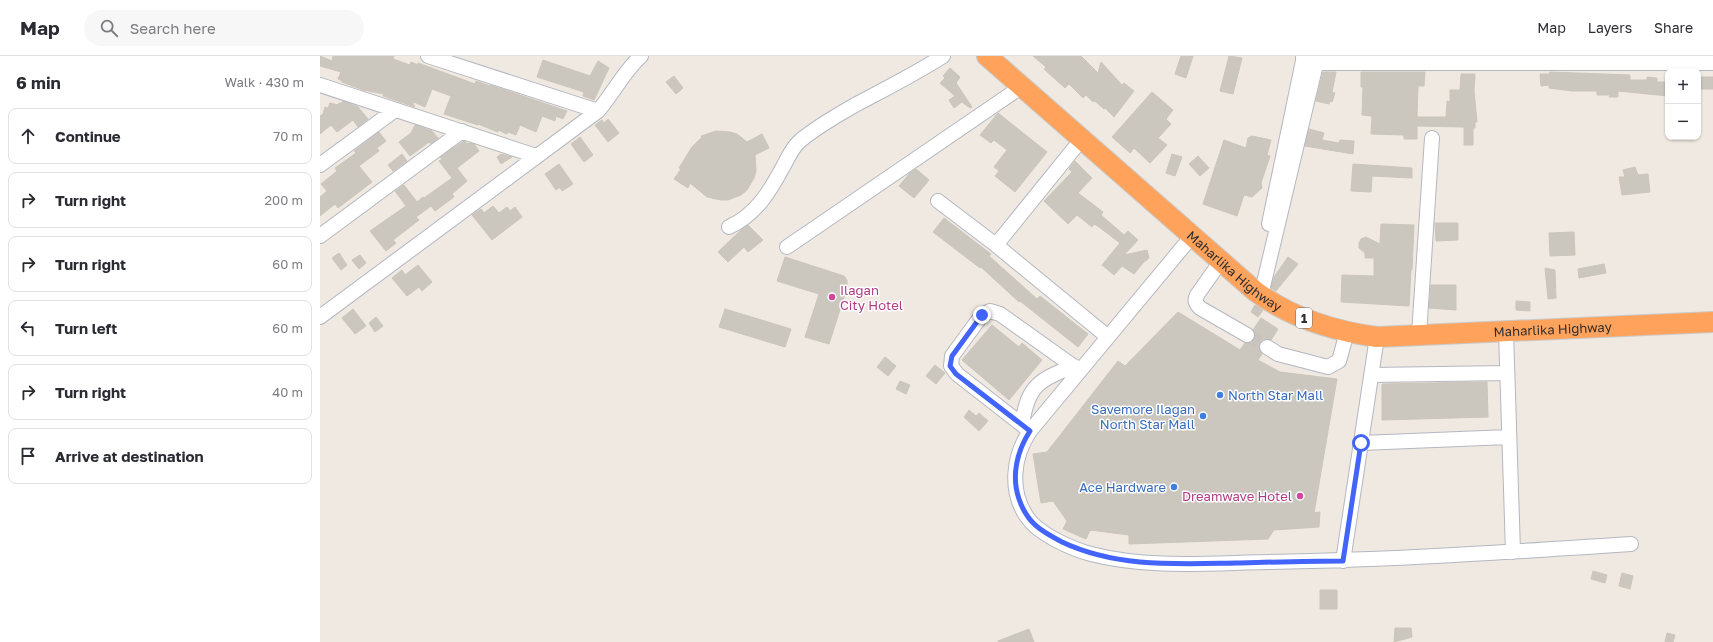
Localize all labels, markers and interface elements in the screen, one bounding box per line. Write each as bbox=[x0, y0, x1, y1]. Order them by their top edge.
search box bbox=[84, 10, 364, 46]
text: Map bbox=[20, 16, 60, 39]
icon: search bbox=[98, 17, 120, 39]
text: Search here bbox=[130, 19, 216, 37]
text: Map bbox=[1537, 19, 1566, 36]
text: Layers bbox=[1588, 19, 1632, 36]
text: Share bbox=[1654, 19, 1693, 36]
map controls bbox=[1665, 68, 1701, 140]
button: + bbox=[1665, 68, 1701, 104]
text: 6 min bbox=[16, 72, 61, 93]
text: Walk · 430 m bbox=[224, 74, 304, 90]
button: − bbox=[1665, 104, 1701, 140]
icon: ahead bbox=[17, 125, 39, 147]
text: Continue bbox=[55, 127, 121, 145]
text: 70 m bbox=[273, 128, 303, 144]
icon: right bbox=[17, 189, 39, 211]
text: Turn right bbox=[55, 191, 126, 209]
text: 200 m bbox=[265, 192, 303, 208]
street label: Maharlika Highway bbox=[1184, 227, 1285, 315]
icon: right bbox=[17, 253, 39, 275]
text: Turn right bbox=[55, 255, 126, 273]
text: 60 m bbox=[272, 256, 303, 272]
place label: Ilagan City Hotel bbox=[840, 282, 903, 313]
marker: Ilagan City Hotel bbox=[827, 292, 837, 302]
route end bbox=[973, 306, 991, 324]
road number: 1 bbox=[1296, 308, 1312, 328]
icon: left bbox=[17, 317, 39, 339]
street label: Maharlika Highway bbox=[1493, 318, 1613, 340]
text: Turn left bbox=[55, 319, 117, 337]
text: 60 m bbox=[272, 320, 303, 336]
icon: right bbox=[17, 381, 39, 403]
text: Turn right bbox=[55, 383, 126, 401]
text: 40 m bbox=[272, 384, 303, 400]
place label: North Star Mall bbox=[1228, 387, 1323, 403]
marker: North Star Mall bbox=[1215, 390, 1225, 400]
place label: Savemore Ilagan North Star Mall bbox=[1091, 401, 1195, 432]
marker: Savemore Ilagan North Star Mall bbox=[1198, 411, 1208, 421]
route start bbox=[1352, 434, 1370, 452]
icon: arrive bbox=[17, 445, 39, 467]
text: Arrive at destination bbox=[55, 447, 204, 465]
place label: Ace Hardware bbox=[1079, 479, 1166, 495]
marker: Ace Hardware bbox=[1169, 482, 1179, 492]
place label: Dreamwave Hotel bbox=[1182, 488, 1292, 504]
marker: Dreamwave Hotel bbox=[1295, 491, 1305, 501]

